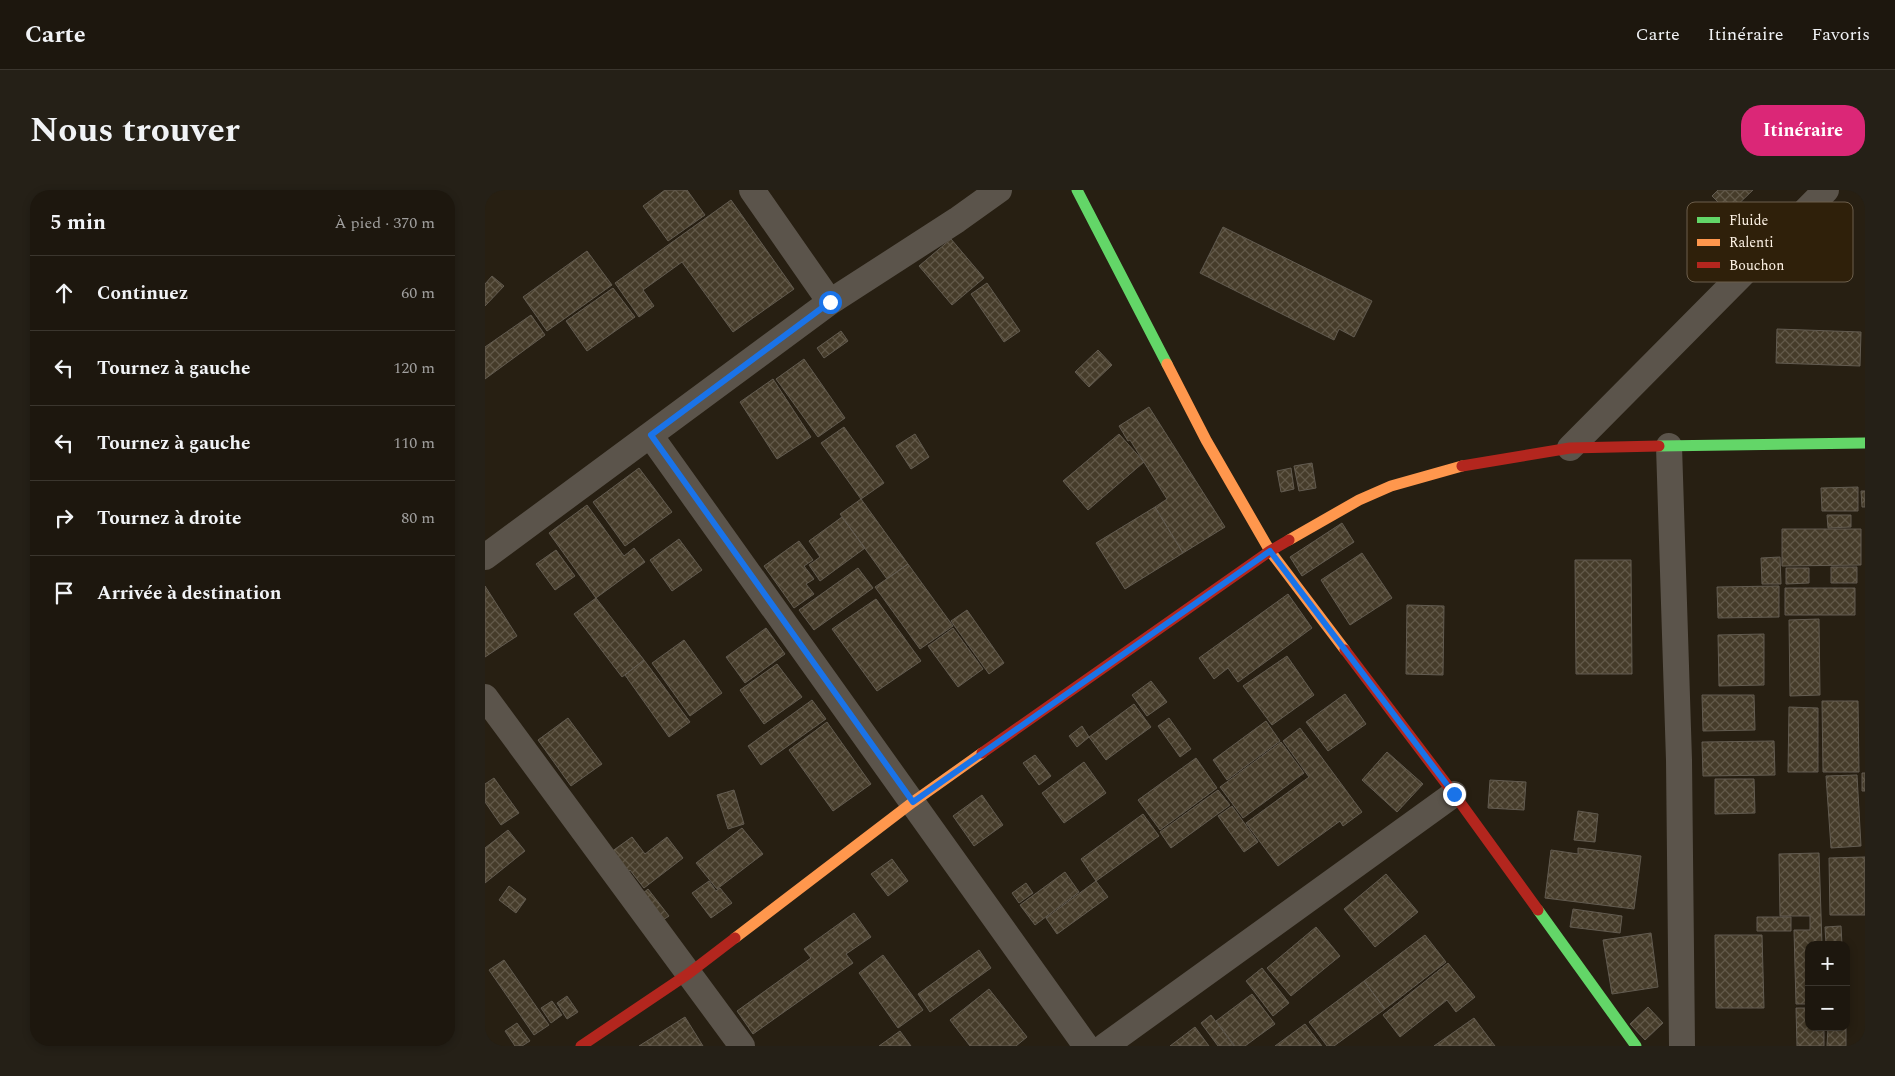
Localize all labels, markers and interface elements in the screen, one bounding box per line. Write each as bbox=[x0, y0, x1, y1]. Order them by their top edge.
text: Carte bbox=[25, 17, 86, 53]
text: Carte bbox=[1636, 21, 1680, 48]
text: Itinéraire bbox=[1708, 21, 1784, 48]
text: Favoris bbox=[1812, 21, 1870, 48]
text: Nous trouver bbox=[30, 104, 240, 157]
button: Itinéraire bbox=[1741, 105, 1865, 156]
legend bbox=[1687, 202, 1853, 282]
text: 5 min bbox=[50, 207, 106, 239]
text: Fluide bbox=[1729, 210, 1768, 231]
text: À pied · 370 m bbox=[334, 211, 435, 235]
text: Ralenti bbox=[1729, 232, 1774, 253]
text: Bouchon bbox=[1729, 255, 1784, 276]
icon: ahead bbox=[50, 279, 78, 307]
text: Continuez bbox=[97, 279, 188, 308]
text: 60 m bbox=[401, 281, 435, 305]
route start bbox=[819, 291, 842, 314]
icon: left bbox=[50, 354, 78, 382]
text: Tournez à gauche bbox=[97, 354, 250, 383]
text: 120 m bbox=[393, 356, 435, 380]
icon: left bbox=[50, 429, 78, 457]
text: Tournez à gauche bbox=[97, 429, 250, 458]
text: 110 m bbox=[393, 431, 435, 455]
icon: right bbox=[50, 504, 78, 532]
text: Tournez à droite bbox=[97, 504, 241, 533]
text: 80 m bbox=[401, 506, 435, 530]
icon: arrive bbox=[50, 579, 78, 607]
text: Arrivée à destination bbox=[97, 579, 281, 608]
route end bbox=[1443, 783, 1466, 806]
map controls bbox=[1805, 941, 1850, 1031]
button: + bbox=[1805, 941, 1850, 986]
button: − bbox=[1805, 986, 1850, 1031]

